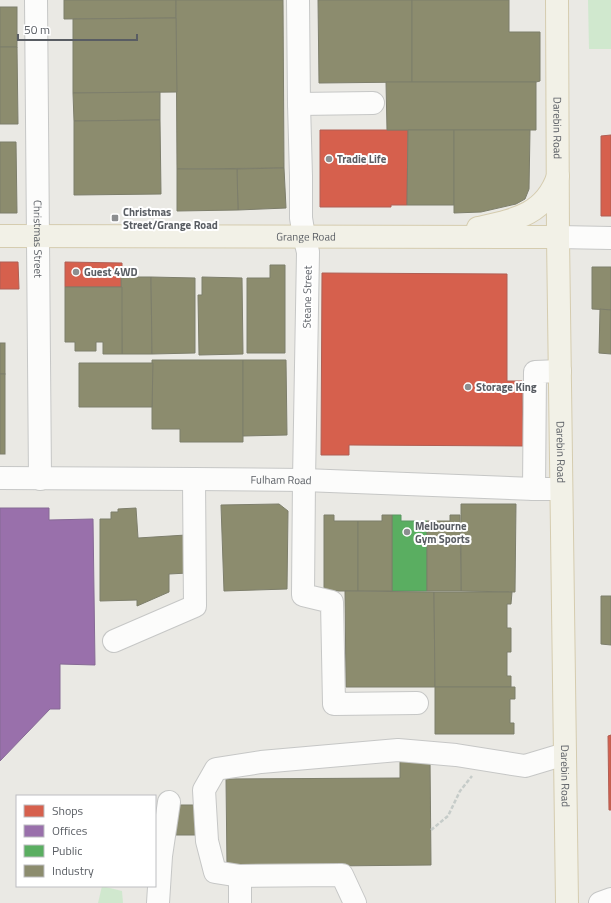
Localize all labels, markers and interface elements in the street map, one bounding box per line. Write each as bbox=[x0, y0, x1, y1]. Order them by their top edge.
scale bar bbox=[18, 16, 137, 42]
text: 50 m bbox=[24, 20, 50, 39]
street label: Darebin Road bbox=[549, 97, 566, 159]
place label: Tradie Life bbox=[337, 151, 387, 167]
marker: Tradie Life bbox=[324, 154, 334, 164]
street label: Christmas Street bbox=[30, 200, 46, 278]
place label: Christmas Street/Grange Road bbox=[123, 204, 218, 233]
marker: Christmas Street/Grange Road bbox=[110, 213, 120, 223]
street label: Grange Road bbox=[276, 228, 336, 245]
place label: Guest 4WD bbox=[84, 264, 137, 280]
street label: Steane Street bbox=[298, 265, 316, 329]
marker: Guest 4WD bbox=[71, 267, 81, 277]
place label: Storage King bbox=[476, 379, 537, 395]
marker: Storage King bbox=[463, 382, 473, 392]
street label: Darebin Road bbox=[552, 421, 569, 483]
street label: Fulham Road bbox=[250, 472, 312, 488]
place label: Melbourne Gym Sports bbox=[415, 518, 470, 547]
marker: Melbourne Gym Sports bbox=[402, 527, 412, 537]
street label: Darebin Road bbox=[557, 745, 574, 807]
legend bbox=[16, 795, 156, 887]
text: Shops bbox=[52, 801, 84, 820]
text: Offices bbox=[52, 821, 88, 840]
text: Public bbox=[52, 841, 82, 860]
text: Industry bbox=[52, 861, 94, 880]

